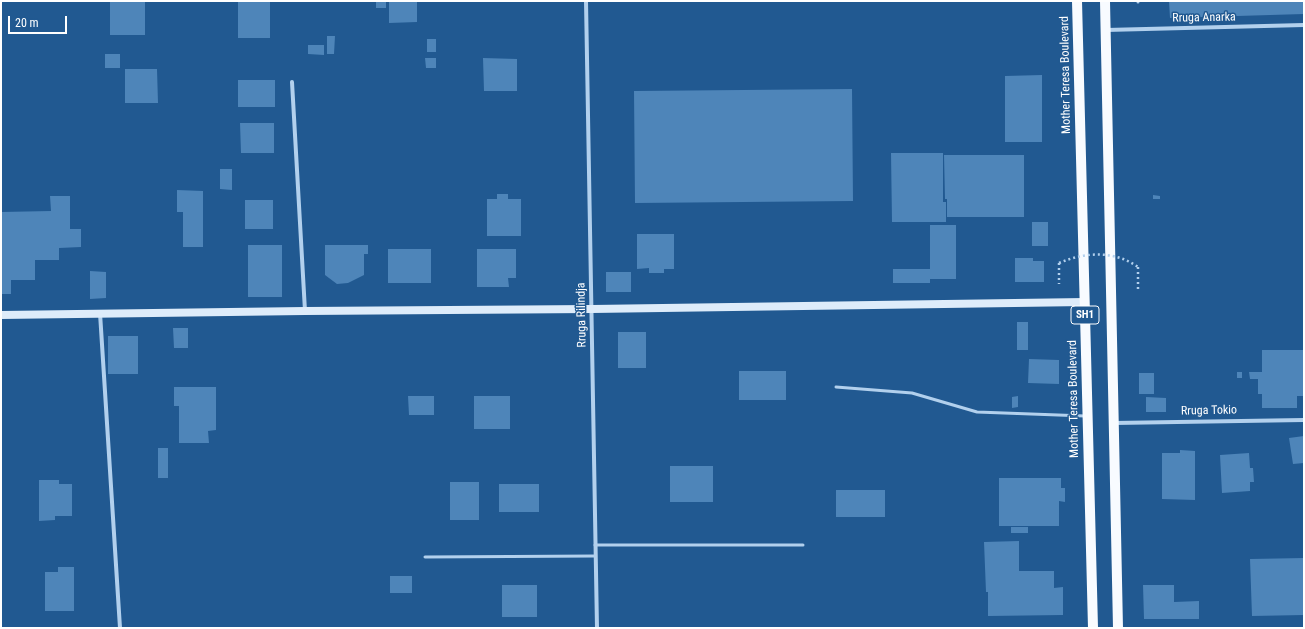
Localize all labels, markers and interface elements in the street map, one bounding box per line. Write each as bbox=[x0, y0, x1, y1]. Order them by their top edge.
scale bar bbox=[10, 8, 69, 34]
street label: Rruga Anarka bbox=[1172, 10, 1236, 26]
text: 20 m bbox=[15, 16, 39, 30]
street label: Mother Teresa Boulevard bbox=[1058, 16, 1074, 134]
street label: Rruga Rilindja bbox=[574, 282, 590, 348]
road number: SH1 bbox=[1071, 306, 1099, 324]
street label: Mother Teresa Boulevard bbox=[1066, 340, 1082, 458]
street label: Rruga Tokio bbox=[1181, 403, 1237, 419]

